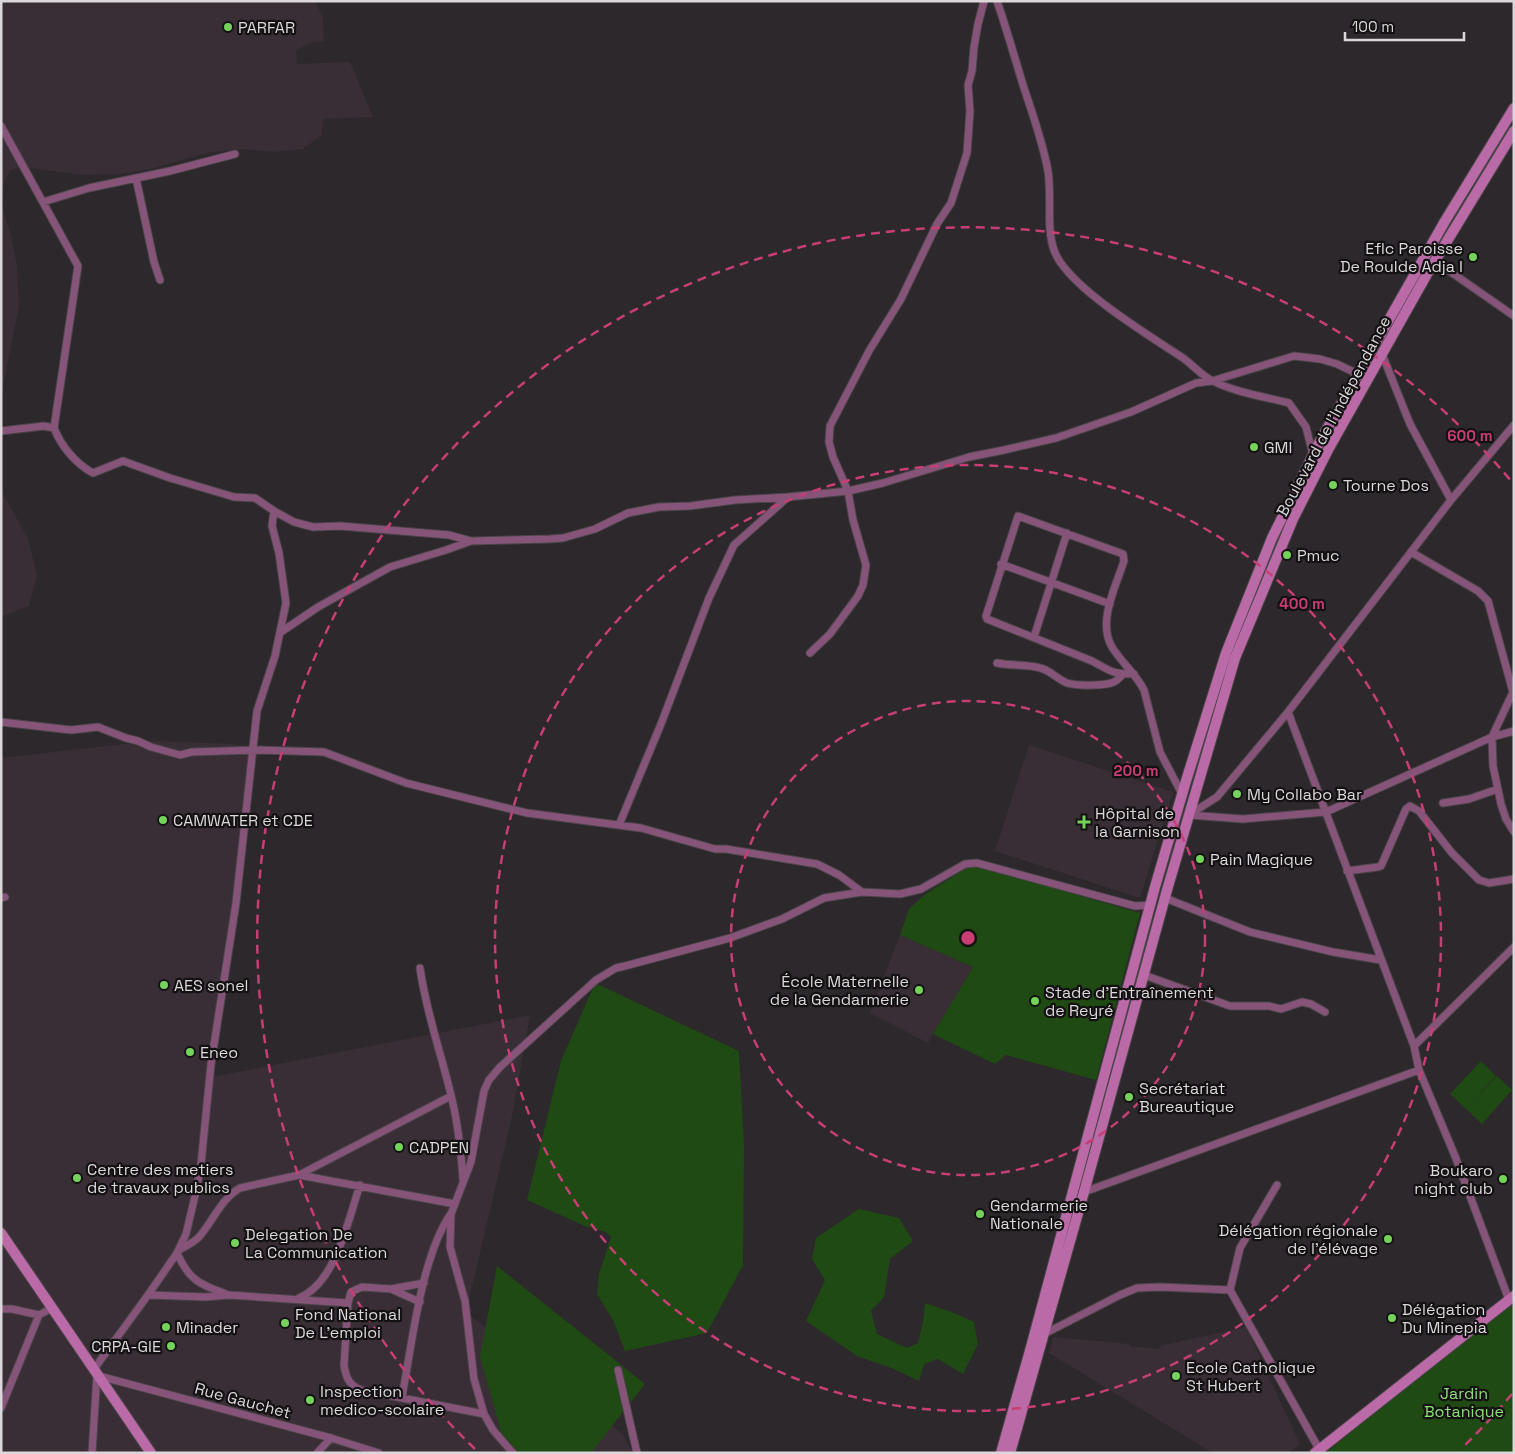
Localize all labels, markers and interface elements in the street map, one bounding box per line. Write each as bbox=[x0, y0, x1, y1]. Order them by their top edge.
scale bar bbox=[1345, 10, 1464, 42]
place label: PARFAR bbox=[238, 17, 295, 38]
text: 100 m bbox=[1352, 17, 1394, 36]
marker: PARFAR bbox=[222, 21, 234, 33]
place label: Eflc Paroisse De Roulde Adja I bbox=[1340, 238, 1463, 277]
marker: Eflc Paroisse De Roulde Adja I bbox=[1467, 251, 1479, 263]
street label: Boulevard de l'Indépendance bbox=[1272, 312, 1395, 520]
text: 600 m bbox=[1447, 426, 1493, 445]
place label: GMI bbox=[1264, 437, 1292, 458]
marker: GMI bbox=[1248, 441, 1260, 453]
place label: Tourne Dos bbox=[1343, 475, 1429, 496]
marker: Tourne Dos bbox=[1327, 479, 1339, 491]
place label: Pmuc bbox=[1297, 545, 1340, 566]
marker: Pmuc bbox=[1281, 549, 1293, 561]
text: 400 m bbox=[1279, 594, 1325, 613]
text: 200 m bbox=[1114, 761, 1158, 780]
place label: My Collabo Bar bbox=[1247, 784, 1362, 805]
marker: My Collabo Bar bbox=[1231, 788, 1243, 800]
place label: Hôpital de la Garnison bbox=[1095, 803, 1180, 842]
place label: CAMWATER et CDE bbox=[173, 810, 313, 831]
marker: CAMWATER et CDE bbox=[157, 814, 169, 826]
marker: Hôpital de la Garnison bbox=[1077, 815, 1091, 829]
place label: Pain Magique bbox=[1210, 849, 1313, 870]
marker: Pain Magique bbox=[1194, 853, 1206, 865]
centre of rings bbox=[959, 929, 977, 947]
place label: École Maternelle de la Gendarmerie bbox=[770, 971, 909, 1010]
place label: AES sonel bbox=[174, 975, 249, 996]
marker: AES sonel bbox=[158, 979, 170, 991]
place label: Stade d'Entraînement de Reyré bbox=[1045, 982, 1214, 1021]
marker: École Maternelle de la Gendarmerie bbox=[913, 984, 925, 996]
marker: Stade d'Entraînement de Reyré bbox=[1029, 995, 1041, 1007]
place label: Eneo bbox=[200, 1042, 238, 1063]
marker: Eneo bbox=[184, 1046, 196, 1058]
place label: Secrétariat Bureautique bbox=[1139, 1078, 1234, 1117]
marker: Secrétariat Bureautique bbox=[1123, 1091, 1135, 1103]
place label: CADPEN bbox=[409, 1137, 469, 1158]
marker: CADPEN bbox=[393, 1141, 405, 1153]
place label: Centre des metiers de travaux publics bbox=[87, 1159, 233, 1198]
place label: Boukaro night club bbox=[1414, 1160, 1493, 1199]
marker: Centre des metiers de travaux publics bbox=[71, 1172, 83, 1184]
marker: Boukaro night club bbox=[1497, 1173, 1509, 1185]
place label: Gendarmerie Nationale bbox=[990, 1195, 1088, 1234]
marker: Gendarmerie Nationale bbox=[974, 1208, 986, 1220]
place label: Délégation régionale de l'élévage bbox=[1219, 1220, 1378, 1259]
place label: Delegation De La Communication bbox=[245, 1224, 387, 1263]
marker: Délégation régionale de l'élévage bbox=[1382, 1233, 1394, 1245]
marker: Delegation De La Communication bbox=[229, 1237, 241, 1249]
place label: Délégation Du Minepia bbox=[1402, 1299, 1487, 1338]
place label: Fond National De L'emploi bbox=[295, 1304, 401, 1343]
marker: Délégation Du Minepia bbox=[1386, 1312, 1398, 1324]
place label: Minader bbox=[176, 1317, 238, 1338]
marker: Fond National De L'emploi bbox=[279, 1317, 291, 1329]
marker: Minader bbox=[160, 1321, 172, 1333]
place label: CRPA-GIE bbox=[91, 1336, 161, 1357]
marker: CRPA-GIE bbox=[165, 1340, 177, 1352]
place label: Ecole Catholique St Hubert bbox=[1186, 1357, 1315, 1396]
marker: Ecole Catholique St Hubert bbox=[1170, 1370, 1182, 1382]
street label: Rue Gauchet bbox=[192, 1378, 293, 1423]
place label: Inspection medico-scolaire bbox=[320, 1381, 444, 1420]
park label: Jardin Botanique bbox=[1424, 1383, 1504, 1422]
marker: Inspection medico-scolaire bbox=[304, 1394, 316, 1406]

